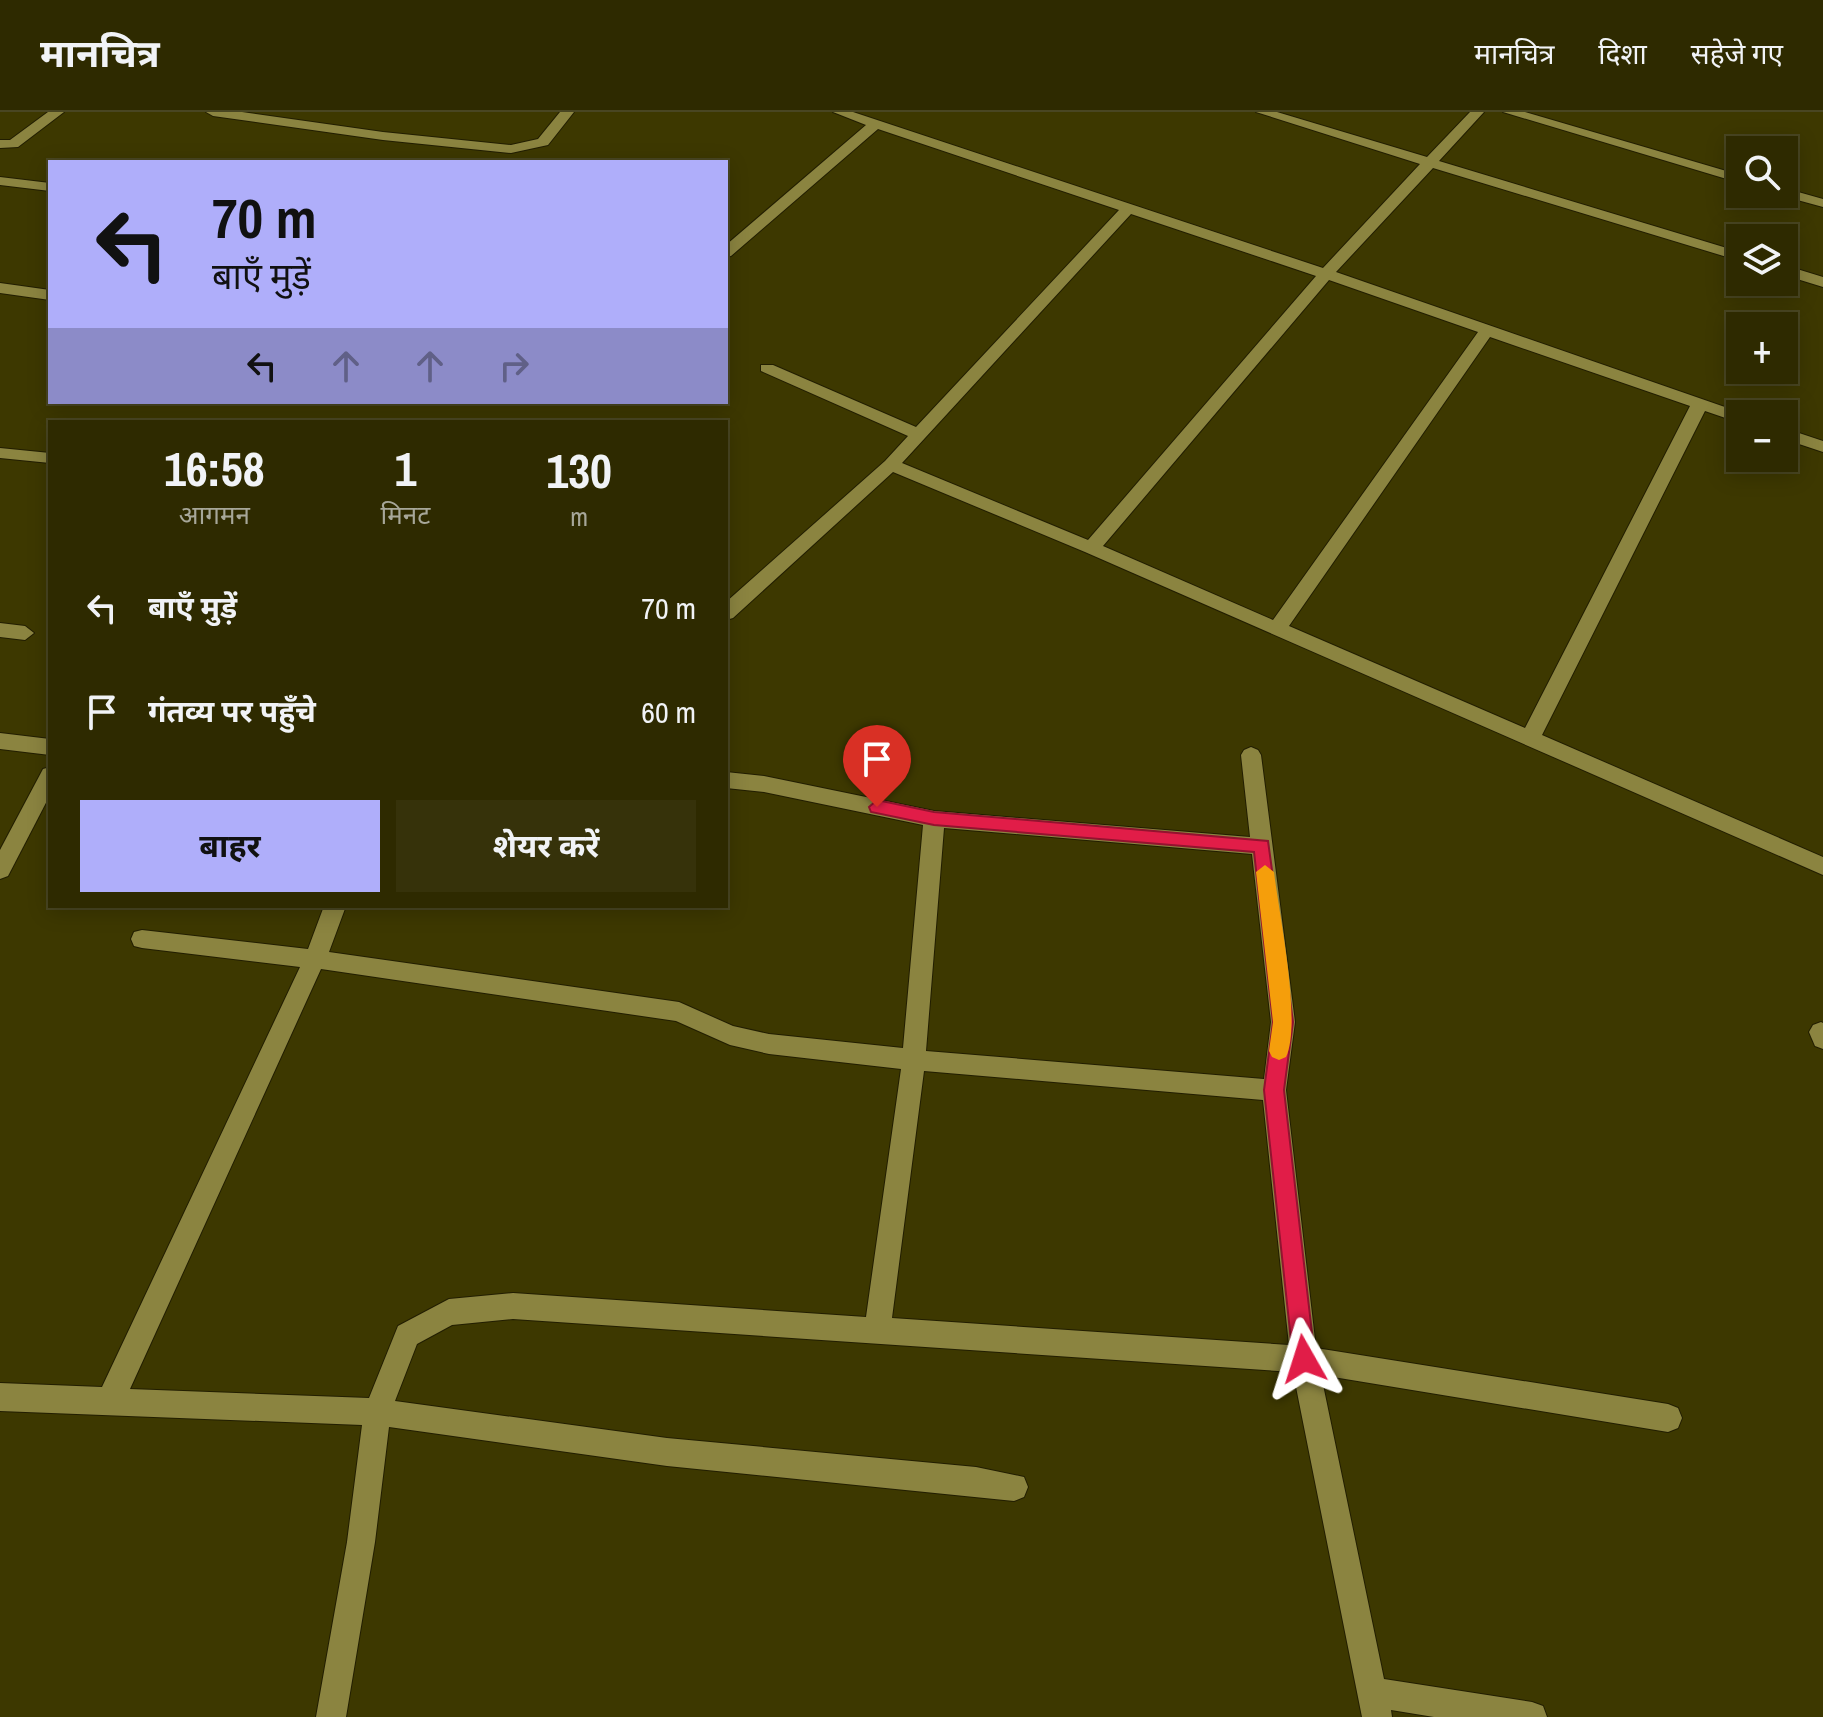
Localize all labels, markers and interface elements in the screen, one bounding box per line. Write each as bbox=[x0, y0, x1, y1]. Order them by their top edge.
text: मानचित्र bbox=[40, 28, 160, 79]
text: मानचित्र bbox=[1474, 35, 1554, 73]
text: दिशा bbox=[1598, 35, 1647, 73]
text: सहेजे गए bbox=[1691, 35, 1783, 73]
map controls bbox=[1726, 136, 1798, 472]
button: search bbox=[1726, 136, 1798, 208]
text: 70 m bbox=[212, 180, 317, 255]
icon: left bbox=[80, 192, 184, 296]
button: layers bbox=[1726, 224, 1798, 296]
text: बाएँ मुड़ें bbox=[212, 252, 311, 300]
button: + bbox=[1726, 312, 1798, 384]
icon: left bbox=[240, 344, 284, 388]
icon: ahead bbox=[324, 344, 368, 388]
icon: ahead bbox=[408, 344, 452, 388]
icon: right bbox=[492, 344, 536, 388]
button: − bbox=[1726, 400, 1798, 472]
text: 16:58 bbox=[164, 436, 265, 501]
text: 1 bbox=[395, 436, 416, 501]
text: 130 bbox=[546, 438, 612, 503]
text: आगमन bbox=[179, 497, 250, 532]
text: मिनट bbox=[381, 497, 430, 532]
text: m bbox=[570, 499, 588, 534]
icon: left bbox=[80, 586, 124, 630]
text: बाएँ मुड़ें bbox=[148, 587, 237, 627]
text: 70 m bbox=[641, 588, 696, 628]
icon: arrive bbox=[80, 690, 124, 734]
text: गंतव्य पर पहुँचे bbox=[148, 691, 316, 731]
text: 60 m bbox=[641, 692, 696, 732]
pin bbox=[843, 725, 911, 807]
icon: arrive bbox=[855, 737, 899, 781]
button: बाहर bbox=[80, 800, 380, 892]
button: शेयर करें bbox=[396, 800, 696, 892]
position arrow bbox=[1262, 1317, 1346, 1401]

